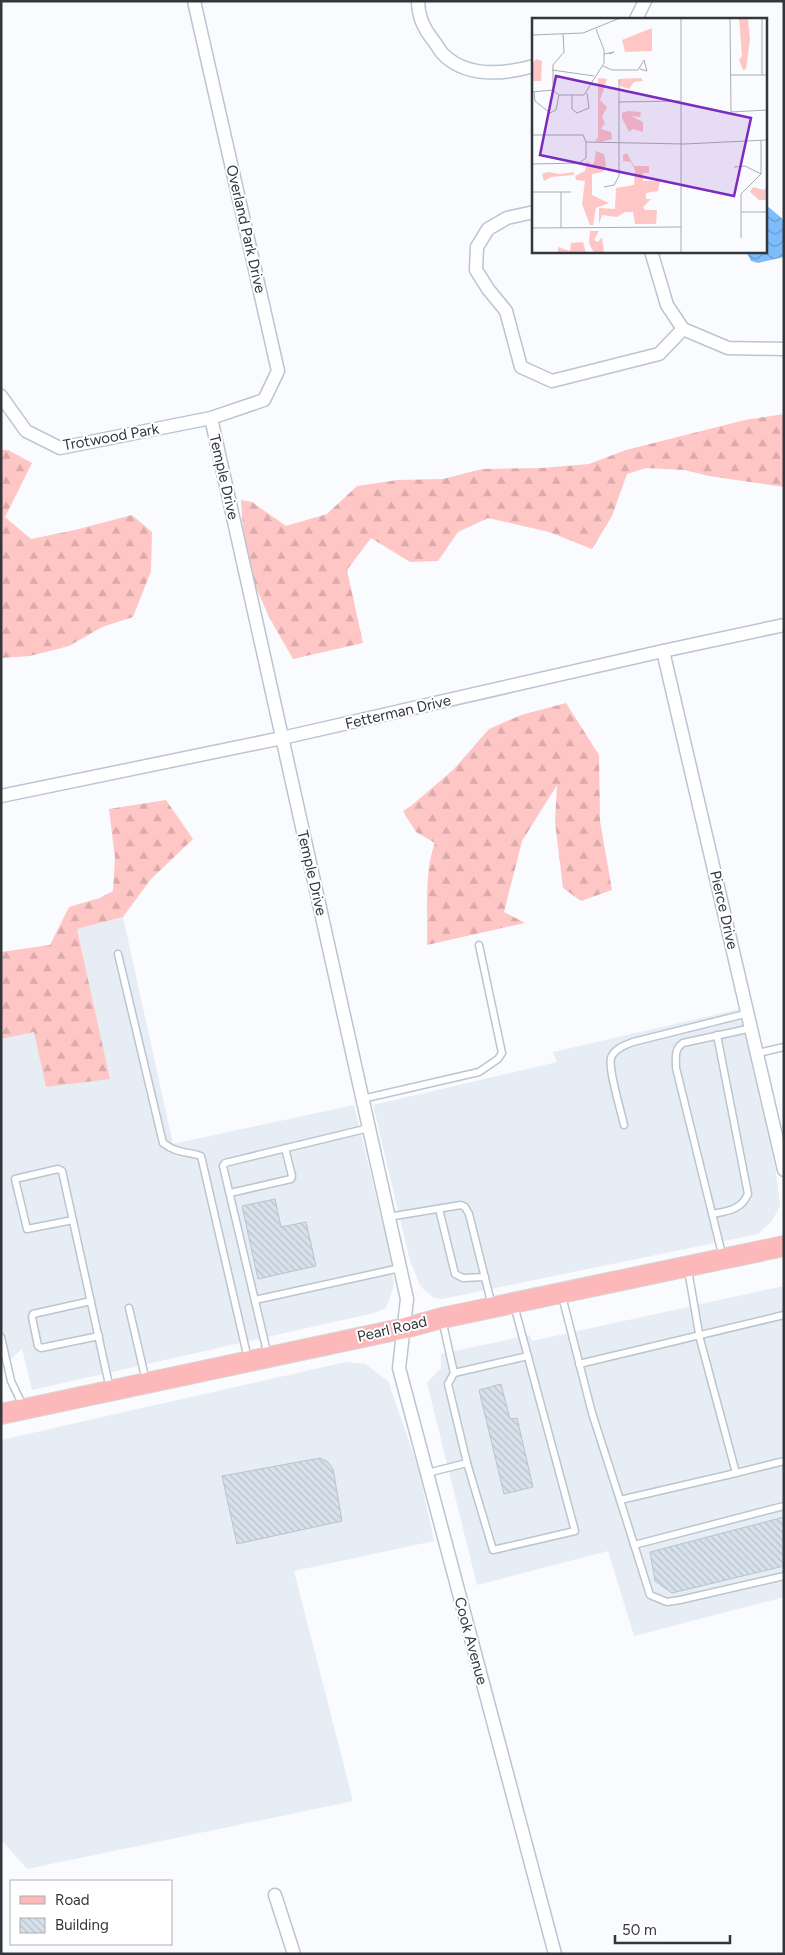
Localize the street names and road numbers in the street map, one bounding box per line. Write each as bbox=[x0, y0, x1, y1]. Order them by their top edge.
street label: Overland Park Drive bbox=[222, 163, 270, 295]
street label: Trotwood Park bbox=[62, 420, 161, 454]
street label: Temple Drive bbox=[205, 433, 243, 521]
street label: Fetterman Drive bbox=[343, 691, 453, 733]
street label: Temple Drive bbox=[293, 829, 331, 917]
street label: Pierce Drive bbox=[706, 869, 742, 951]
street label: Pearl Road bbox=[355, 1312, 429, 1346]
street label: Cook Avenue bbox=[451, 1595, 491, 1687]

